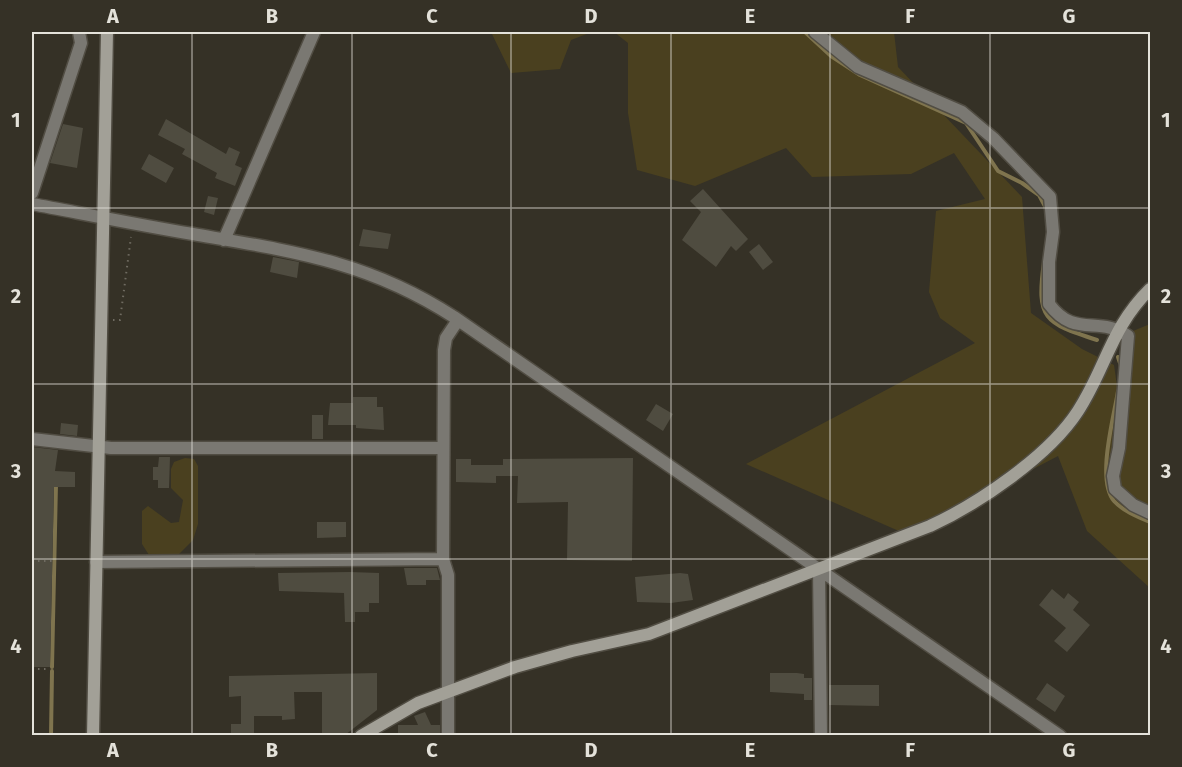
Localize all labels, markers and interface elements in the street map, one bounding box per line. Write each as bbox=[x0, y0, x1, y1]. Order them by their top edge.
text: A bbox=[106, 4, 120, 28]
text: B bbox=[266, 4, 278, 28]
text: C bbox=[426, 4, 438, 28]
text: D bbox=[584, 4, 598, 28]
text: E bbox=[745, 4, 755, 28]
text: F bbox=[905, 4, 915, 28]
text: G bbox=[1063, 4, 1075, 28]
text: 1 bbox=[11, 108, 21, 132]
text: 1 bbox=[1161, 108, 1171, 132]
text: 2 bbox=[11, 284, 21, 308]
text: 2 bbox=[1161, 284, 1171, 308]
text: 3 bbox=[10, 459, 21, 483]
text: 3 bbox=[1160, 459, 1171, 483]
text: 4 bbox=[10, 634, 22, 658]
text: 4 bbox=[1160, 634, 1172, 658]
text: A bbox=[106, 738, 120, 762]
text: B bbox=[266, 738, 278, 762]
text: C bbox=[426, 738, 438, 762]
text: D bbox=[584, 738, 598, 762]
text: E bbox=[745, 738, 755, 762]
text: F bbox=[905, 738, 915, 762]
text: G bbox=[1063, 738, 1075, 762]

